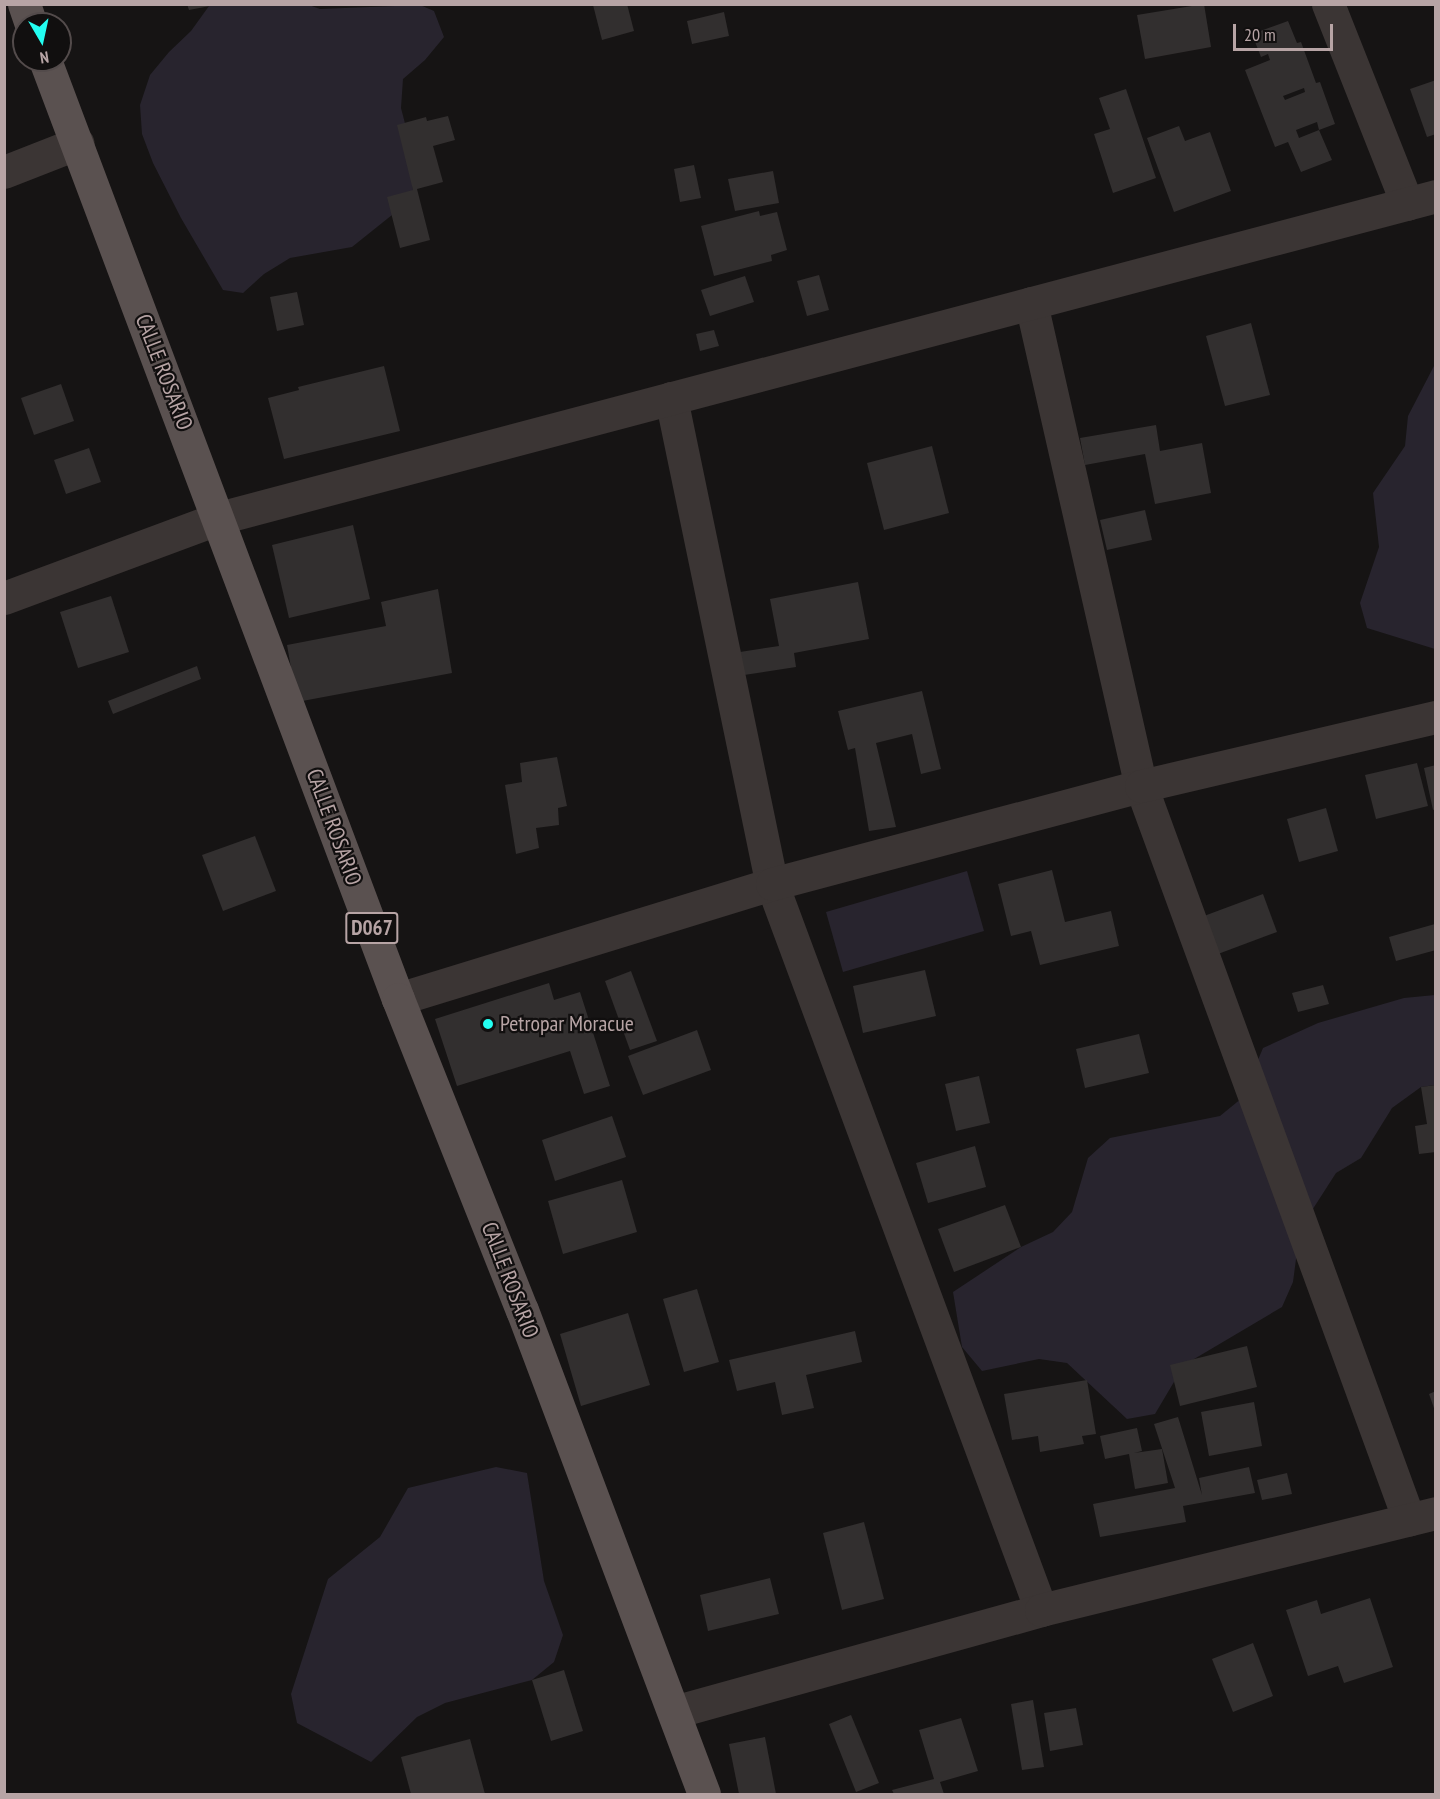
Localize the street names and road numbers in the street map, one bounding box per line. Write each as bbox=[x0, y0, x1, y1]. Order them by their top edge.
street label: CALLE ROSARIO bbox=[130, 310, 198, 434]
street label: CALLE ROSARIO bbox=[301, 765, 367, 889]
road number: D067 bbox=[345, 910, 399, 946]
street label: CALLE ROSARIO bbox=[476, 1218, 544, 1342]

